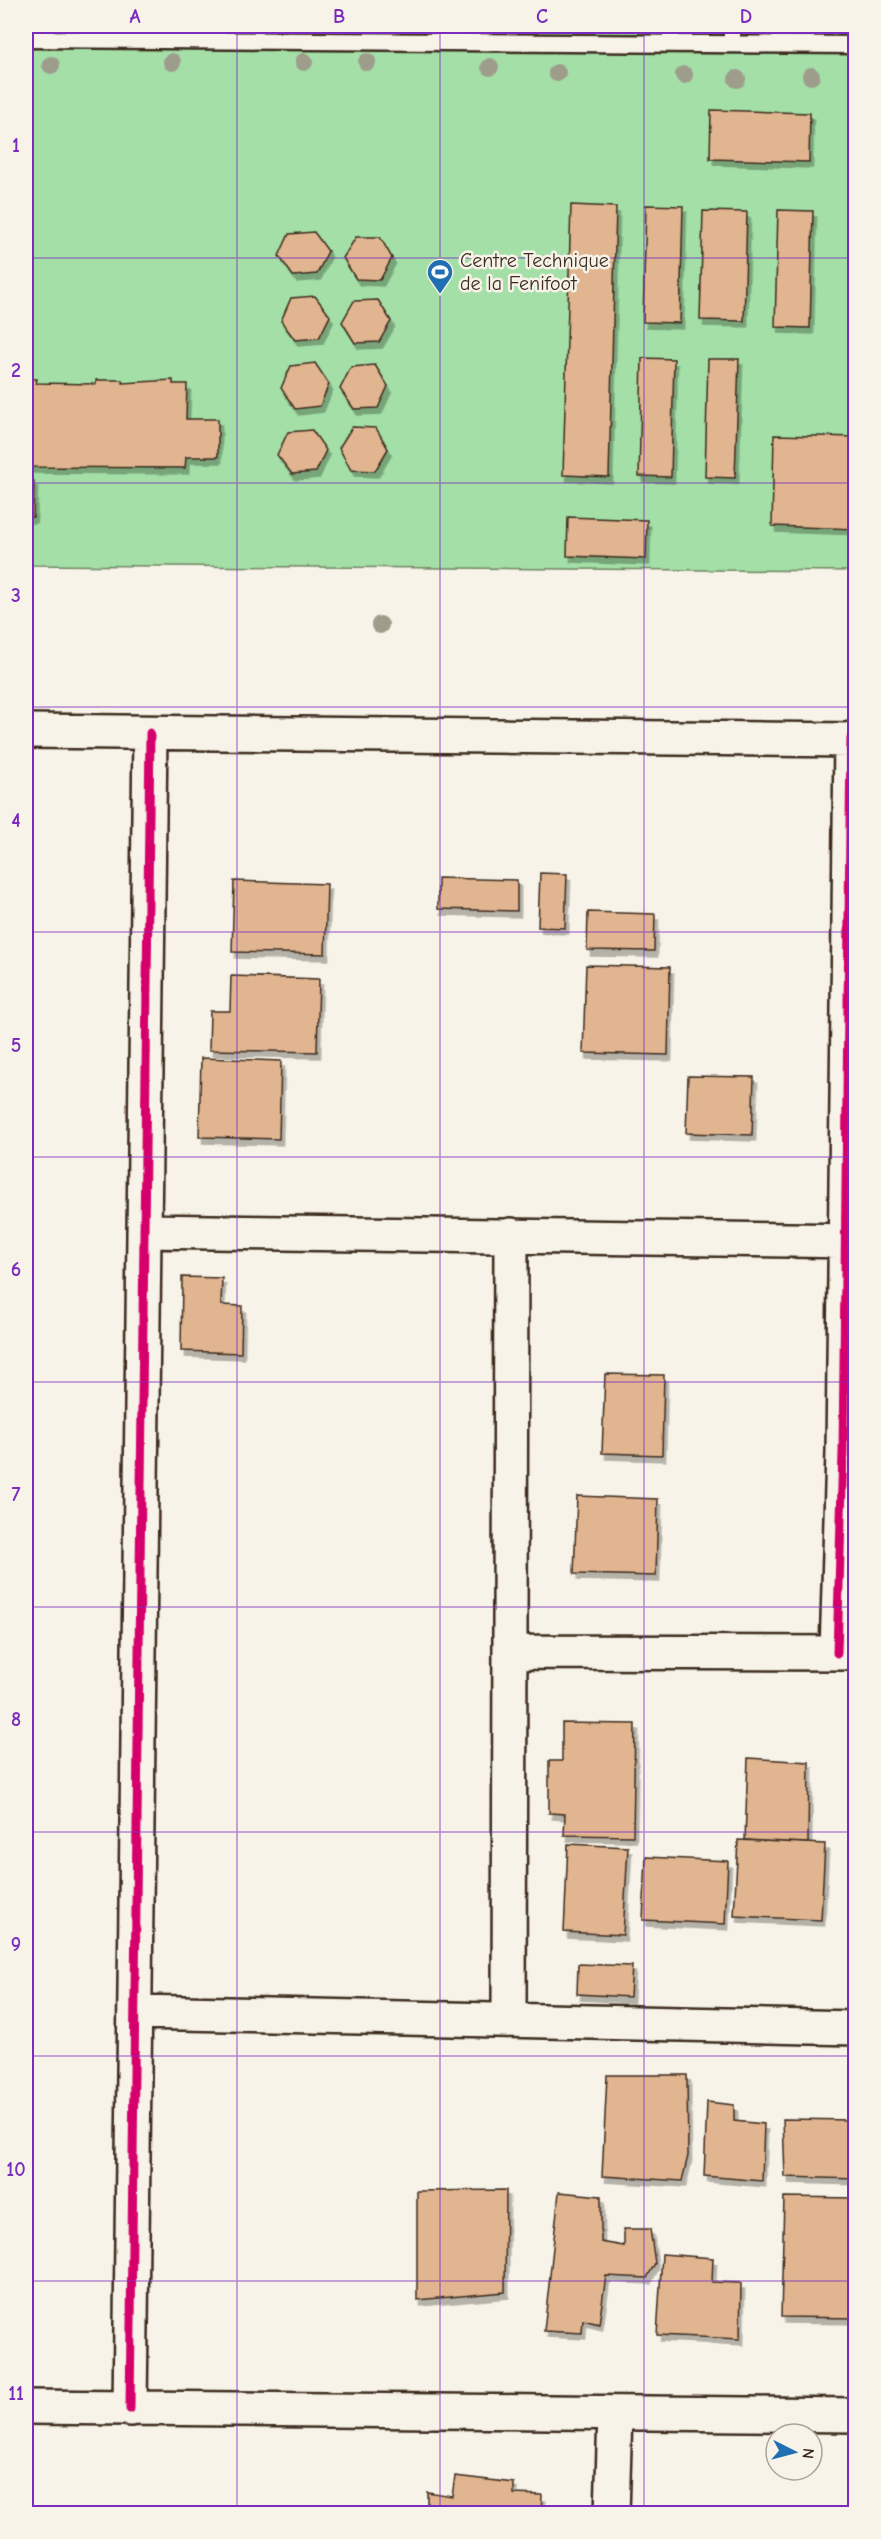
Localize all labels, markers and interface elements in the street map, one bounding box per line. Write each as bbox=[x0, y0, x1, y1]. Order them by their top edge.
text: A bbox=[129, 5, 141, 28]
text: B bbox=[333, 5, 345, 28]
text: C bbox=[536, 5, 548, 28]
text: D bbox=[740, 5, 752, 28]
text: 1 bbox=[12, 134, 20, 157]
place label: Centre Technique de la Fenifoot bbox=[460, 249, 609, 295]
sports icon: Centre Technique de la Fenifoot bbox=[425, 257, 455, 295]
text: 2 bbox=[11, 359, 21, 382]
text: 3 bbox=[11, 584, 21, 607]
text: 4 bbox=[11, 809, 21, 832]
text: 5 bbox=[11, 1034, 21, 1057]
text: 6 bbox=[11, 1258, 21, 1281]
text: 7 bbox=[12, 1483, 21, 1506]
text: 8 bbox=[11, 1708, 21, 1731]
text: 9 bbox=[11, 1933, 21, 1956]
text: 10 bbox=[6, 2158, 26, 2181]
text: 11 bbox=[8, 2382, 24, 2405]
north arrow bbox=[764, 2422, 824, 2482]
text: N bbox=[798, 2447, 817, 2460]

